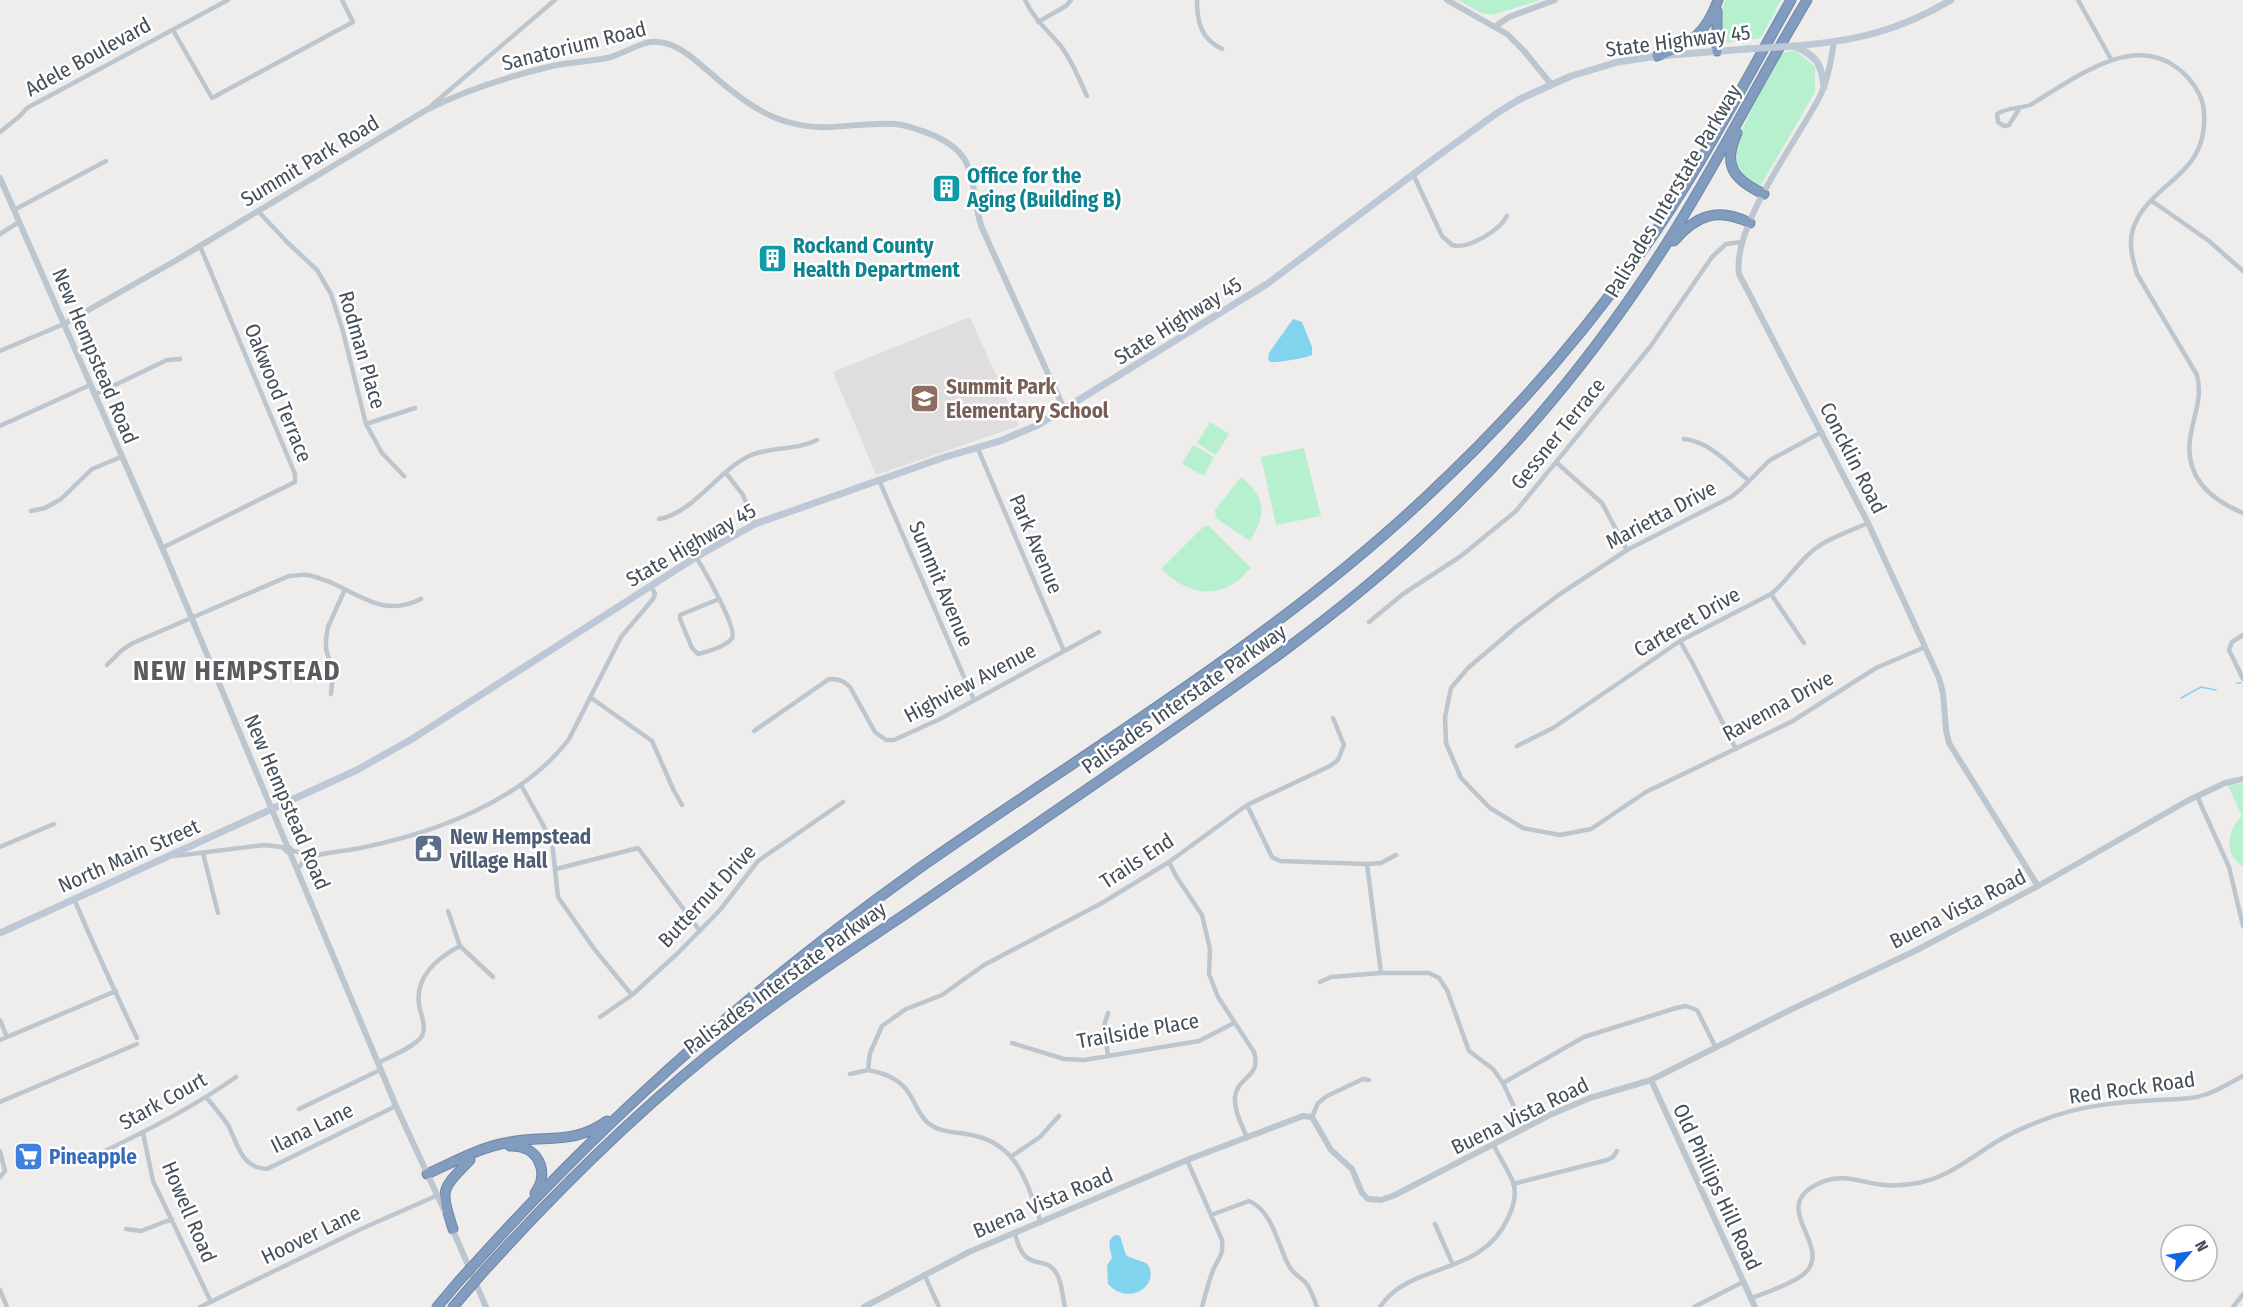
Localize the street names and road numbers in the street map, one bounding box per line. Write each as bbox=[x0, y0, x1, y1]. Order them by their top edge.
street label: Adele Boulevard bbox=[20, 12, 156, 102]
street label: Sanatorium Road bbox=[499, 15, 649, 77]
street label: State Highway 45 bbox=[1604, 19, 1752, 63]
street label: Palisades Interstate Parkway bbox=[1599, 79, 1747, 302]
street label: Summit Park Road bbox=[236, 110, 384, 212]
street label: New Hempstead Road bbox=[46, 264, 144, 448]
street label: State Highway 45 bbox=[1109, 271, 1247, 371]
street label: Rodman Place bbox=[333, 288, 391, 412]
street label: Oakwood Terrace bbox=[238, 320, 318, 466]
street label: Gessner Terrace bbox=[1505, 373, 1611, 495]
street label: Concklin Road bbox=[1814, 398, 1892, 518]
street label: Marietta Drive bbox=[1601, 475, 1721, 555]
street label: Park Avenue bbox=[1003, 490, 1069, 598]
street label: State Highway 45 bbox=[621, 497, 761, 593]
street label: Summit Avenue bbox=[903, 517, 979, 651]
street label: Carteret Drive bbox=[1629, 581, 1745, 663]
street label: Palisades Interstate Parkway bbox=[1077, 618, 1292, 780]
street label: Highview Avenue bbox=[900, 637, 1040, 729]
street label: Ravenna Drive bbox=[1718, 665, 1838, 747]
street label: New Hempstead Road bbox=[238, 710, 336, 894]
street label: North Main Street bbox=[54, 813, 204, 899]
street label: Trails End bbox=[1095, 828, 1179, 894]
street label: Butternut Drive bbox=[653, 839, 761, 953]
street label: Buena Vista Road bbox=[1885, 863, 2031, 955]
street label: Palisades Interstate Parkway bbox=[679, 895, 892, 1060]
street label: Trailside Place bbox=[1075, 1008, 1201, 1054]
street label: Stark Court bbox=[115, 1066, 211, 1136]
street label: Red Rock Road bbox=[2067, 1066, 2197, 1110]
street label: Buena Vista Road bbox=[1447, 1072, 1593, 1160]
street label: Ilana Lane bbox=[267, 1097, 357, 1159]
street label: Old Phillips Hill Road bbox=[1667, 1100, 1767, 1274]
street label: Howell Road bbox=[156, 1157, 222, 1267]
street label: Buena Vista Road bbox=[969, 1162, 1117, 1244]
street label: Hoover Lane bbox=[257, 1200, 365, 1270]

